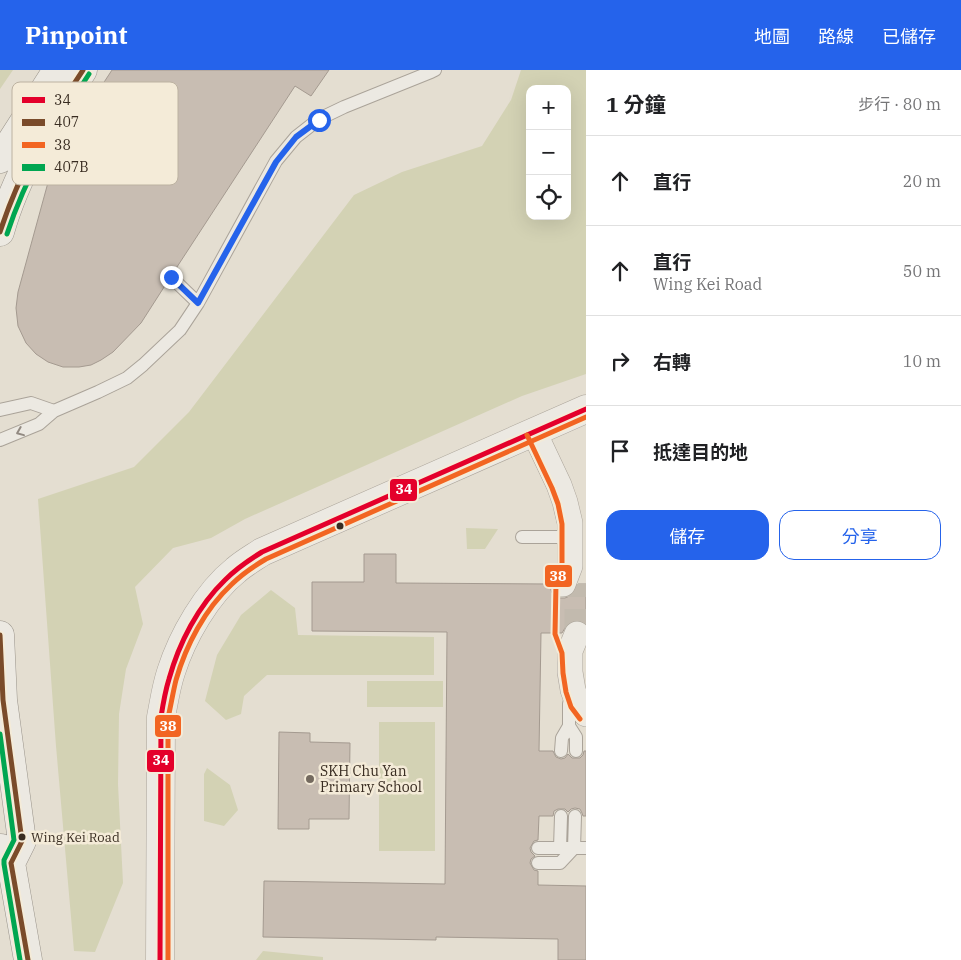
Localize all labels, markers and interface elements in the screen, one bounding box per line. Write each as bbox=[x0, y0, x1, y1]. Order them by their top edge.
text: Pinpoint bbox=[25, 19, 127, 51]
text: 地圖 bbox=[754, 25, 790, 48]
text: 路線 bbox=[818, 25, 854, 48]
text: 已儲存 bbox=[882, 25, 936, 48]
legend bbox=[12, 82, 178, 185]
map controls bbox=[526, 85, 571, 220]
button: + bbox=[526, 85, 571, 130]
text: 1 分鐘 bbox=[606, 90, 665, 118]
text: 34 bbox=[54, 91, 71, 109]
text: 步行 · 80 m bbox=[858, 94, 941, 114]
route start bbox=[308, 109, 331, 132]
text: 407 bbox=[54, 113, 79, 131]
button: − bbox=[526, 130, 571, 175]
text: 38 bbox=[54, 136, 71, 154]
text: 407B bbox=[54, 158, 89, 176]
icon: ahead bbox=[606, 167, 634, 195]
text: 直行 bbox=[653, 170, 691, 194]
text: 20 m bbox=[903, 171, 941, 191]
button: locate bbox=[526, 175, 571, 220]
text: 直行 bbox=[653, 250, 691, 274]
icon: ahead bbox=[606, 257, 634, 285]
text: 50 m bbox=[903, 261, 941, 281]
route end bbox=[160, 266, 183, 289]
text: Wing Kei Road bbox=[653, 274, 762, 294]
icon: right bbox=[606, 347, 634, 375]
text: 右轉 bbox=[653, 350, 691, 374]
text: 10 m bbox=[903, 351, 941, 371]
one-way arrow bbox=[16, 426, 25, 436]
icon: arrive bbox=[606, 437, 634, 465]
text: 抵達目的地 bbox=[653, 440, 748, 464]
line badge: 34 bbox=[389, 478, 418, 502]
text: 34 bbox=[396, 480, 412, 498]
button: 儲存 bbox=[606, 510, 769, 560]
button: 分享 bbox=[779, 510, 941, 560]
unlabelled marker bbox=[335, 521, 345, 531]
line badge: 38 bbox=[544, 564, 573, 588]
text: 38 bbox=[550, 567, 566, 585]
line badge: 38 bbox=[154, 714, 182, 738]
text: 38 bbox=[160, 717, 176, 735]
line badge: 34 bbox=[146, 749, 175, 773]
text: 34 bbox=[153, 751, 169, 769]
place label: SKH Chu Yan Primary School bbox=[320, 762, 422, 796]
marker: SKH Chu Yan Primary School bbox=[304, 773, 316, 785]
place label: Wing Kei Road bbox=[31, 829, 120, 846]
marker: Wing Kei Road bbox=[17, 832, 27, 842]

